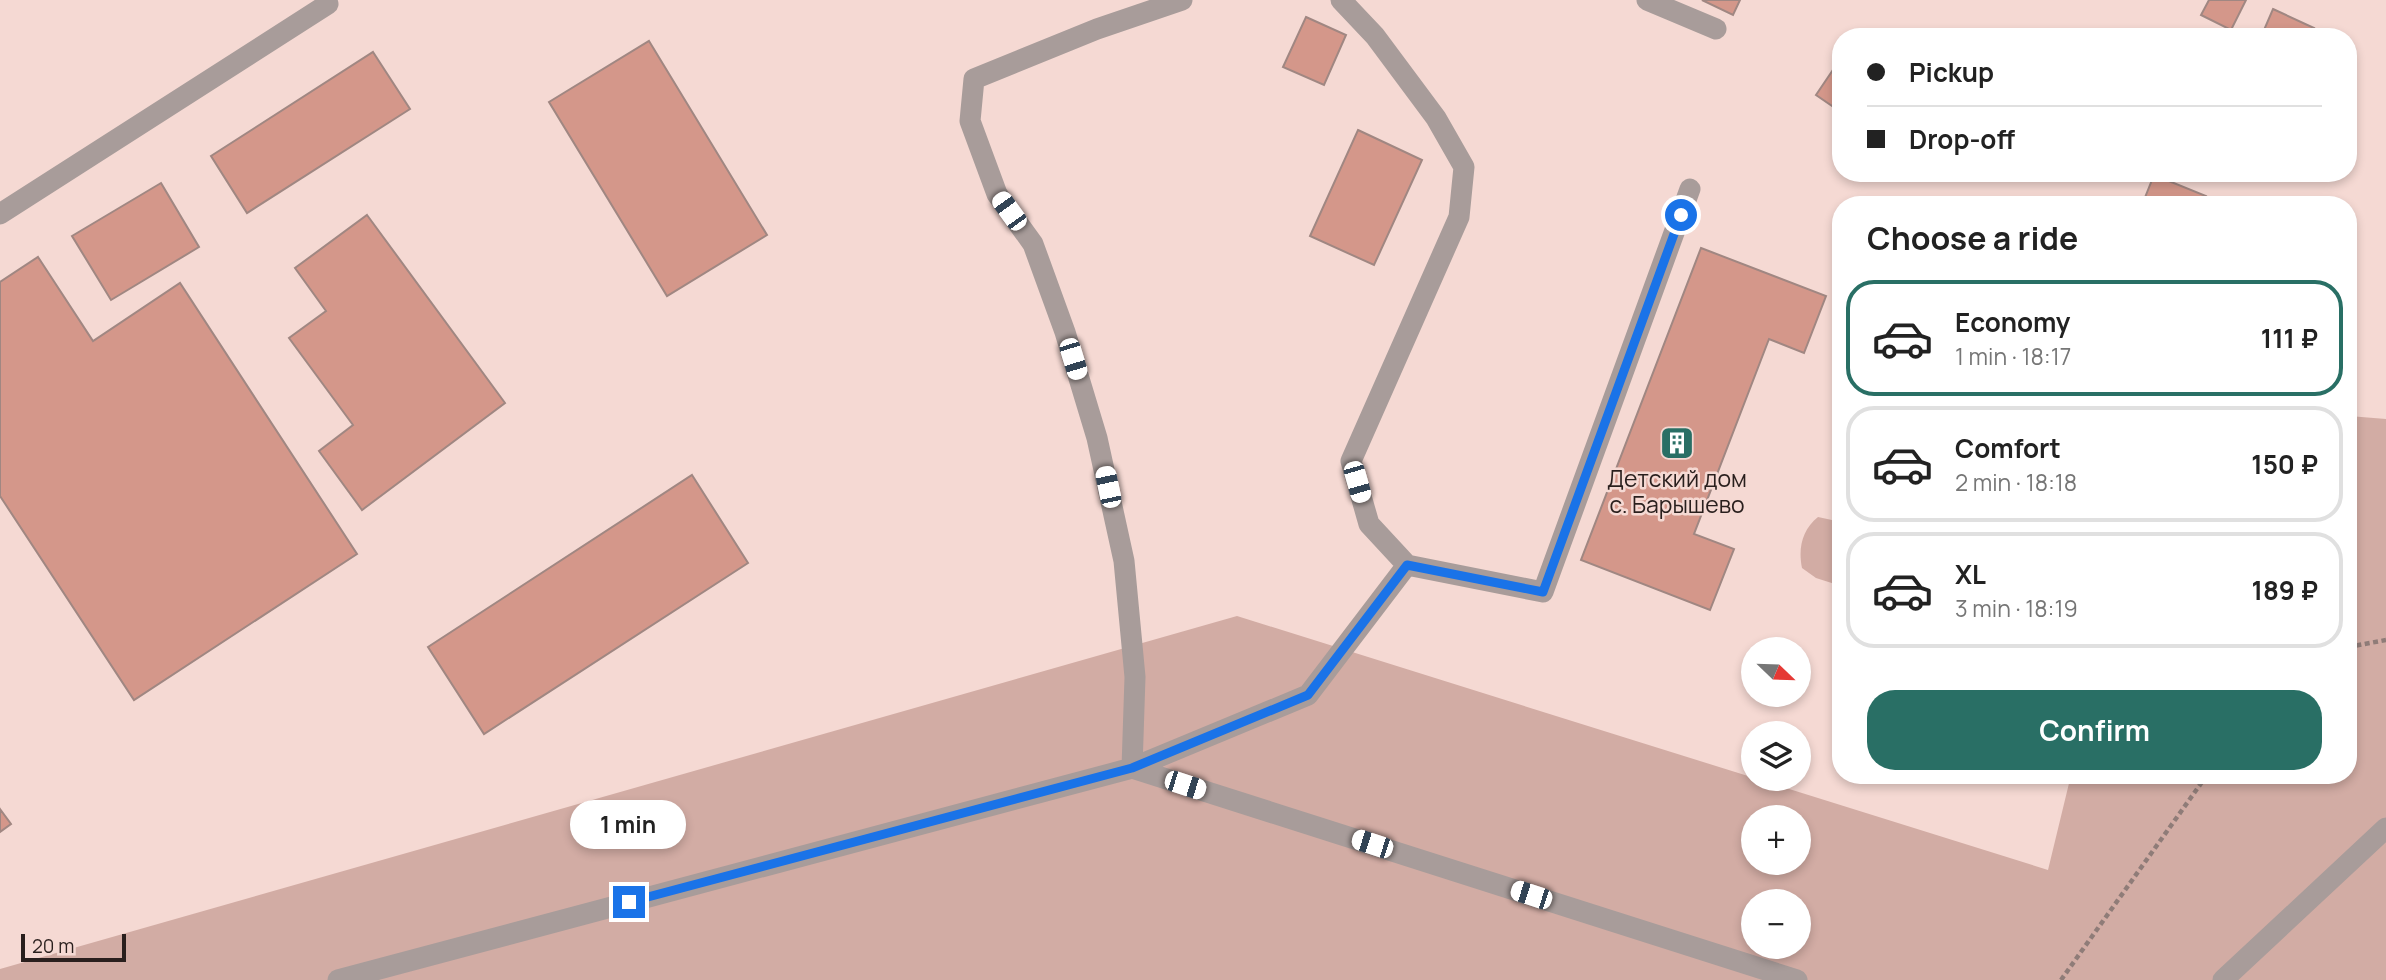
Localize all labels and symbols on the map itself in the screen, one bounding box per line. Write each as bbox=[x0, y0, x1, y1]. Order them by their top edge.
car bbox=[989, 188, 1030, 234]
route start bbox=[1665, 199, 1697, 231]
car bbox=[1057, 336, 1090, 382]
building icon: Детский дом с. Барышево bbox=[1658, 424, 1696, 462]
car bbox=[1342, 459, 1373, 505]
place label: Детский дом с. Барышево bbox=[1607, 462, 1747, 520]
car bbox=[1094, 464, 1123, 510]
north arrow bbox=[1741, 637, 1811, 707]
car bbox=[1162, 769, 1209, 801]
callout: 1 min bbox=[571, 800, 687, 850]
car bbox=[1349, 828, 1396, 860]
car bbox=[1508, 879, 1555, 911]
route end bbox=[613, 886, 645, 918]
scale bar bbox=[21, 931, 126, 963]

